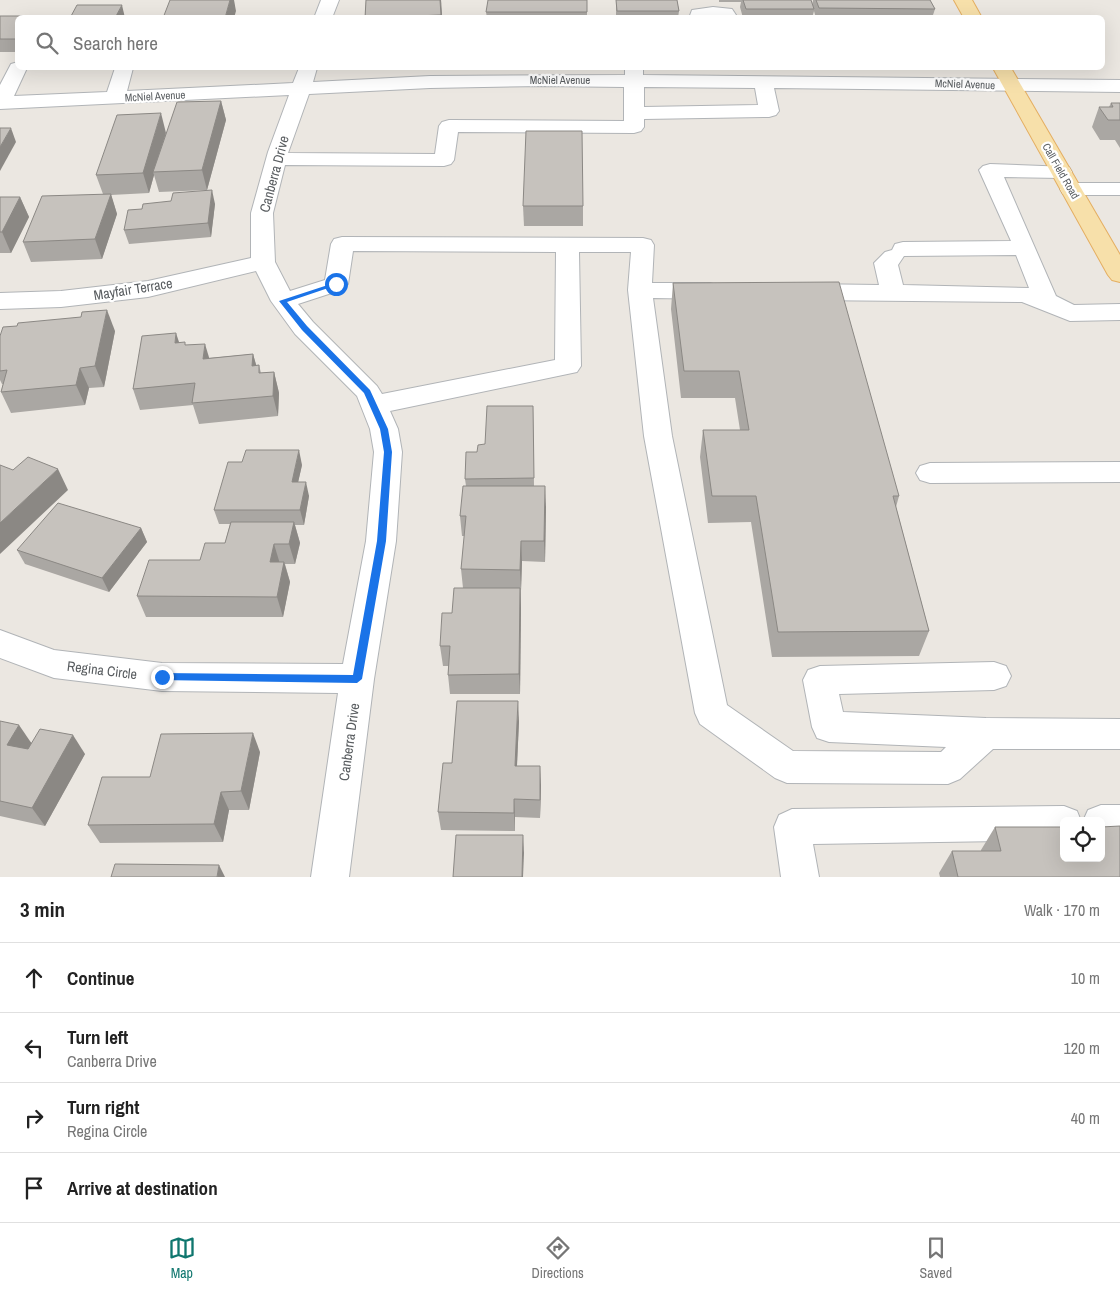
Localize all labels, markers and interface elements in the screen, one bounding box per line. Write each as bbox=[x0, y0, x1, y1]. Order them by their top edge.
search box bbox=[15, 15, 1105, 70]
icon: search bbox=[33, 29, 61, 57]
text: Search here bbox=[73, 30, 158, 56]
street label: McNiel Avenue bbox=[530, 73, 590, 87]
street label: McNiel Avenue bbox=[935, 76, 995, 92]
street label: McNiel Avenue bbox=[124, 87, 186, 105]
street label: Canberra Drive bbox=[255, 134, 293, 214]
street label: Call Field Road bbox=[1039, 141, 1083, 201]
route start bbox=[325, 273, 348, 296]
street label: Mayfair Terrace bbox=[92, 274, 174, 304]
street label: Regina Circle bbox=[66, 657, 138, 683]
route end bbox=[151, 666, 174, 689]
street label: Canberra Drive bbox=[335, 702, 363, 782]
map controls bbox=[1060, 817, 1105, 862]
button: locate bbox=[1060, 817, 1105, 862]
text: 3 min bbox=[20, 895, 65, 924]
text: Walk · 170 m bbox=[1024, 899, 1100, 921]
icon: ahead bbox=[20, 964, 48, 992]
text: Continue bbox=[67, 965, 135, 991]
text: 10 m bbox=[1071, 967, 1100, 989]
text: Turn left bbox=[67, 1024, 128, 1050]
icon: left bbox=[20, 1034, 48, 1062]
text: 120 m bbox=[1064, 1037, 1100, 1059]
text: Canberra Drive bbox=[67, 1050, 157, 1072]
text: Turn right bbox=[67, 1094, 139, 1120]
icon: right bbox=[20, 1104, 48, 1132]
text: 40 m bbox=[1071, 1107, 1100, 1129]
text: Regina Circle bbox=[67, 1120, 147, 1142]
icon: arrive bbox=[20, 1174, 48, 1202]
text: Arrive at destination bbox=[67, 1175, 218, 1201]
tab: Map bbox=[168, 1234, 196, 1282]
tab: Directions bbox=[532, 1234, 584, 1282]
tab: Saved bbox=[920, 1234, 952, 1282]

